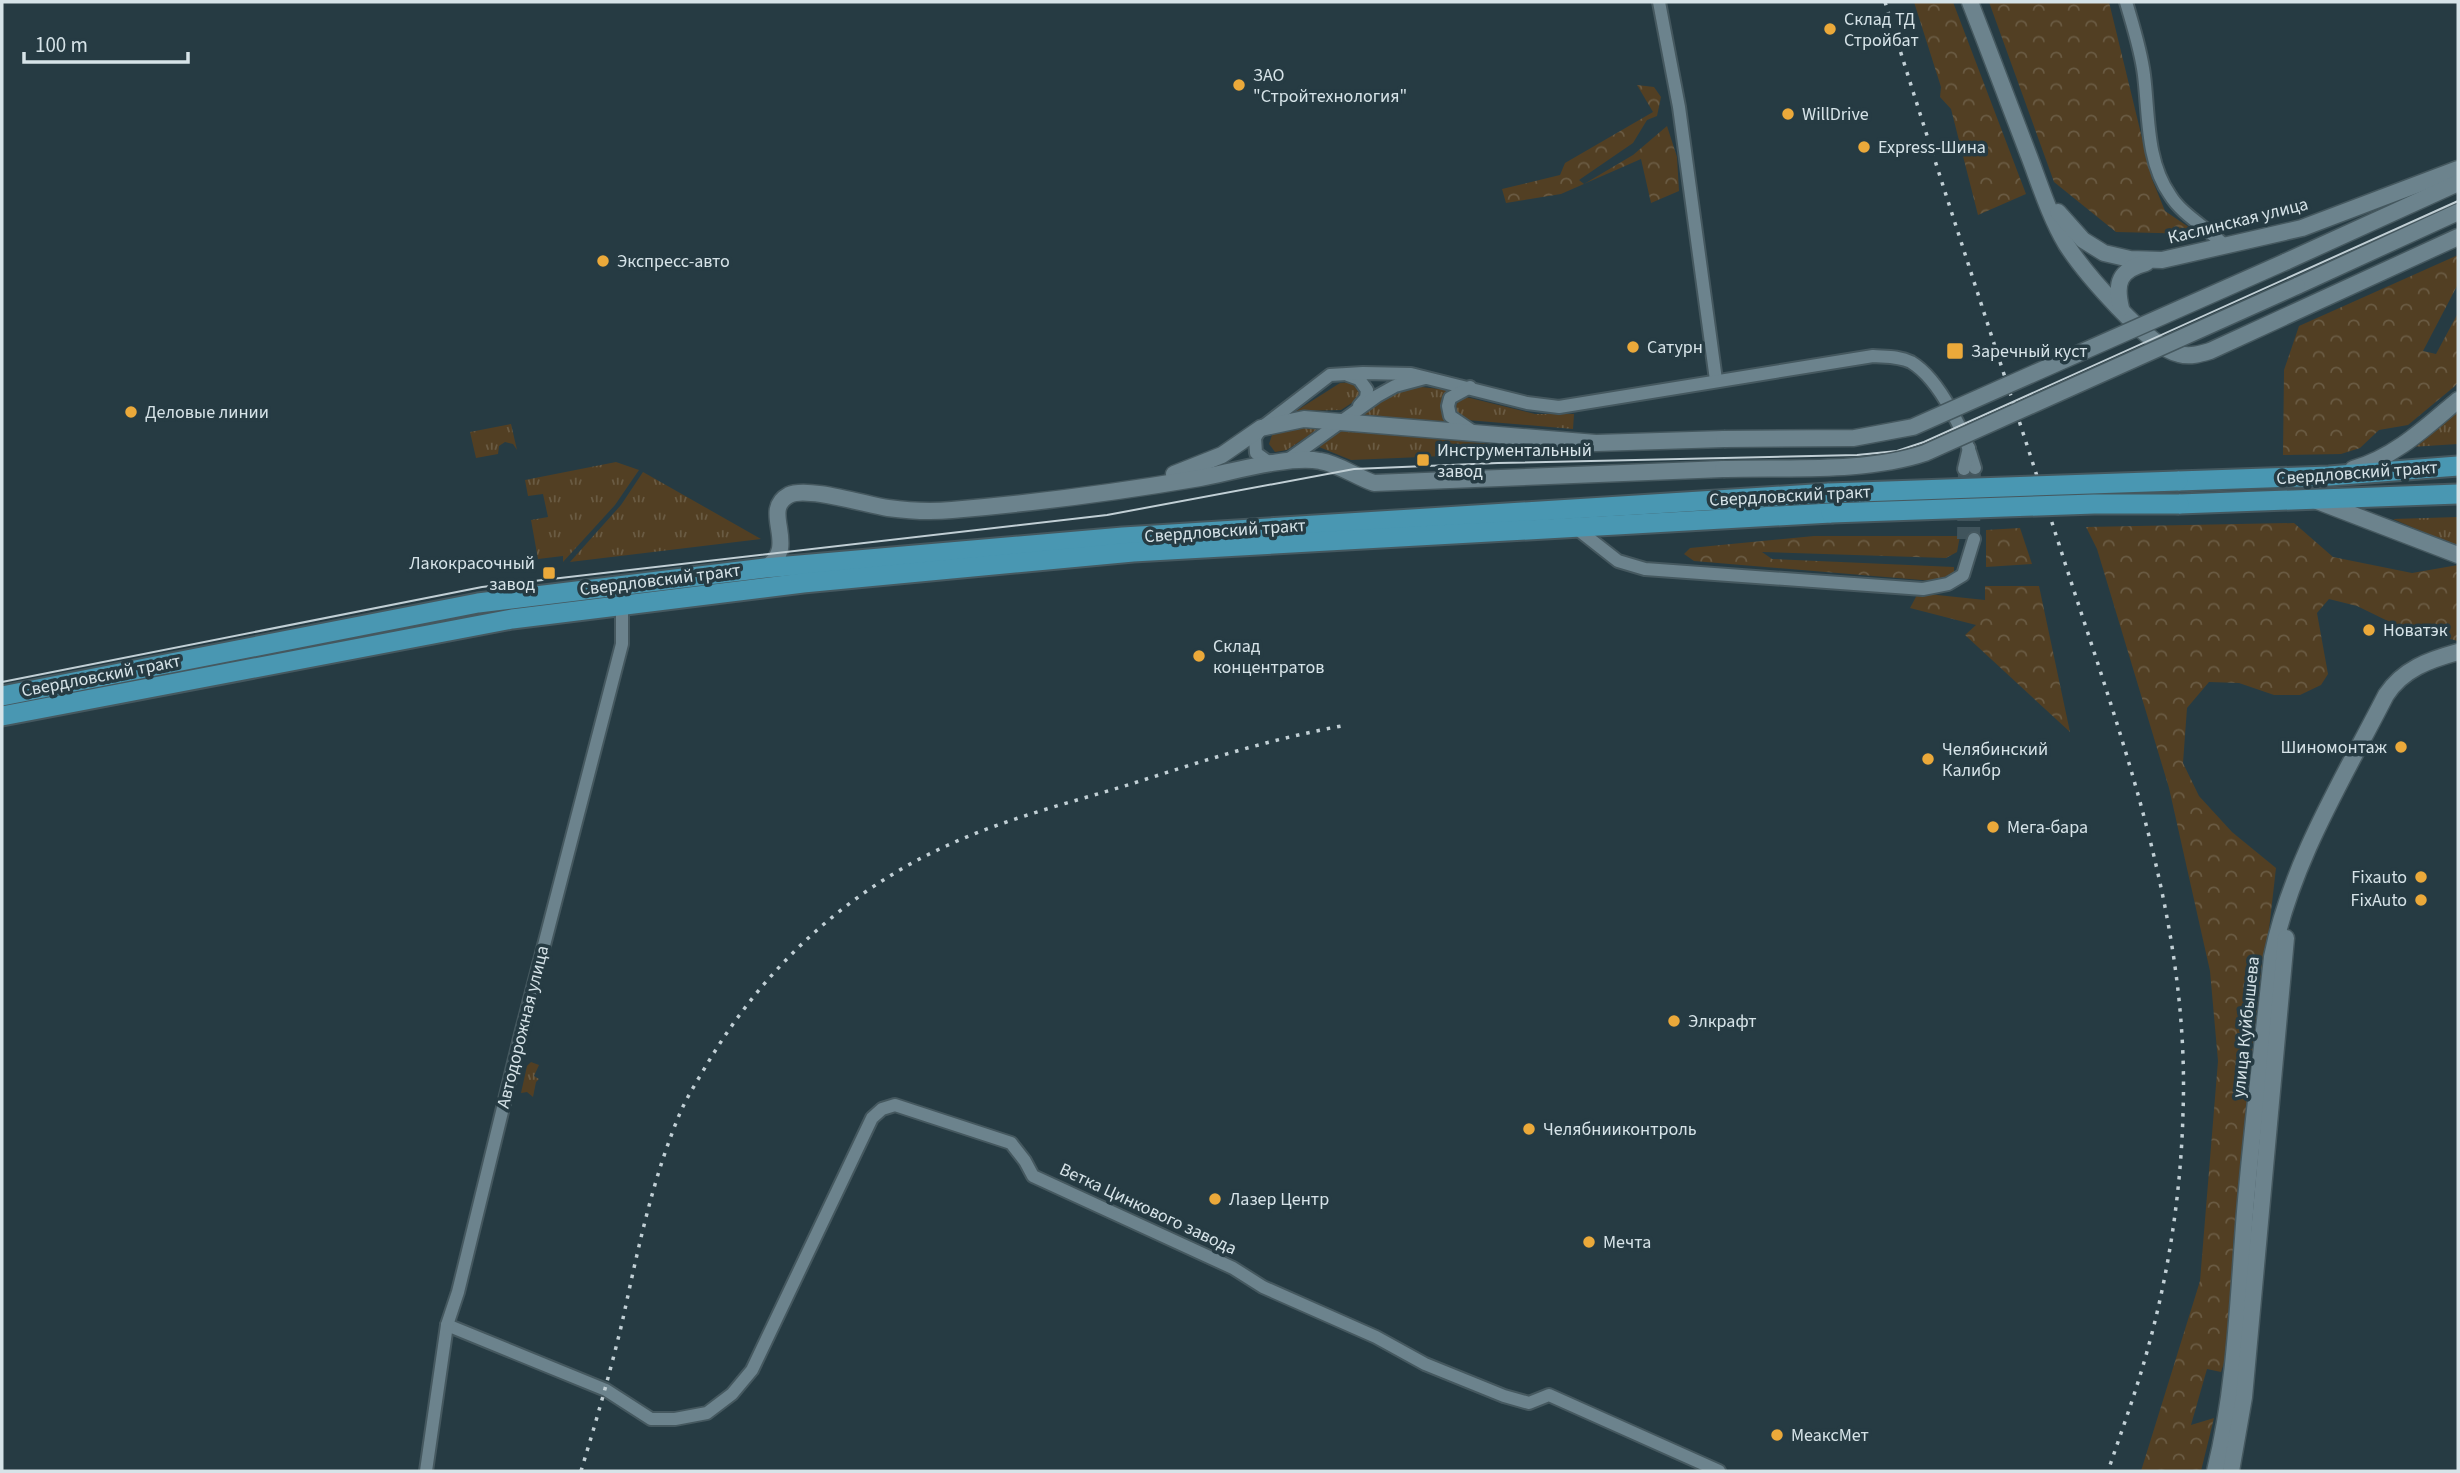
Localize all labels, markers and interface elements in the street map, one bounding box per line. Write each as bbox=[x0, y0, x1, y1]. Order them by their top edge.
place label: Склад ТД Стройбат bbox=[1844, 7, 1919, 53]
scale bar bbox=[24, 21, 189, 65]
marker: Склад ТД Стройбат bbox=[1822, 21, 1838, 37]
text: 100 m bbox=[35, 30, 88, 60]
place label: ЗАО "Стройтехнология" bbox=[1253, 63, 1407, 109]
marker: ЗАО "Стройтехнология" bbox=[1231, 77, 1247, 93]
place label: WillDrive bbox=[1802, 102, 1869, 127]
marker: WillDrive bbox=[1780, 106, 1796, 122]
place label: Express-Шина bbox=[1878, 135, 1986, 160]
marker: Express-Шина bbox=[1856, 139, 1872, 155]
street label: Каслинская улица bbox=[2165, 191, 2311, 251]
place label: Экспресс-авто bbox=[617, 249, 730, 274]
marker: Экспресс-авто bbox=[595, 253, 611, 269]
place label: Сатурн bbox=[1647, 335, 1703, 360]
marker: Сатурн bbox=[1625, 339, 1641, 355]
place label: Заречный куст bbox=[1971, 339, 2087, 364]
marker: Заречный куст bbox=[1945, 341, 1965, 361]
place label: Деловые линии bbox=[145, 400, 269, 425]
marker: Деловые линии bbox=[123, 404, 139, 420]
place label: Инструментальный завод bbox=[1437, 438, 1592, 484]
marker: Инструментальный завод bbox=[1415, 452, 1431, 468]
street label: Свердловский тракт bbox=[2275, 455, 2439, 491]
street label: Свердловский тракт bbox=[1709, 479, 1871, 513]
street label: Свердловский тракт bbox=[1143, 513, 1307, 549]
place label: Лакокрасочный завод bbox=[409, 551, 535, 597]
street label: Свердловский тракт bbox=[578, 558, 742, 602]
marker: Лакокрасочный завод bbox=[541, 565, 557, 581]
place label: Новатэк bbox=[2383, 618, 2448, 643]
marker: Новатэк bbox=[2361, 622, 2377, 638]
place label: Склад концентратов bbox=[1213, 634, 1324, 680]
street label: Свердловский тракт bbox=[19, 648, 183, 704]
marker: Склад концентратов bbox=[1191, 648, 1207, 664]
place label: Шиномонтаж bbox=[2281, 735, 2388, 760]
place label: Челябинский Калибр bbox=[1942, 737, 2048, 783]
marker: Шиномонтаж bbox=[2393, 739, 2409, 755]
marker: Челябинский Калибр bbox=[1920, 751, 1936, 767]
place label: Мега-бара bbox=[2007, 815, 2088, 840]
marker: Мега-бара bbox=[1985, 819, 2001, 835]
place label: Fixauto bbox=[2351, 865, 2407, 890]
marker: Fixauto bbox=[2413, 869, 2429, 885]
place label: FixAuto bbox=[2351, 888, 2407, 913]
marker: FixAuto bbox=[2413, 892, 2429, 908]
street label: Автодорожная улица bbox=[491, 943, 555, 1111]
street label: улица Куйбышева bbox=[2226, 955, 2266, 1099]
place label: Элкрафт bbox=[1688, 1009, 1757, 1034]
marker: Элкрафт bbox=[1666, 1013, 1682, 1029]
place label: Челябнииконтроль bbox=[1543, 1117, 1697, 1142]
marker: Челябнииконтроль bbox=[1521, 1121, 1537, 1137]
street label: Ветка Цинкового завода bbox=[1055, 1157, 1241, 1261]
place label: Лазер Центр bbox=[1229, 1187, 1329, 1212]
marker: Лазер Центр bbox=[1207, 1191, 1223, 1207]
place label: Мечта bbox=[1603, 1230, 1651, 1255]
marker: Мечта bbox=[1581, 1234, 1597, 1250]
place label: МеаксМет bbox=[1791, 1423, 1869, 1448]
marker: МеаксМет bbox=[1769, 1427, 1785, 1443]

